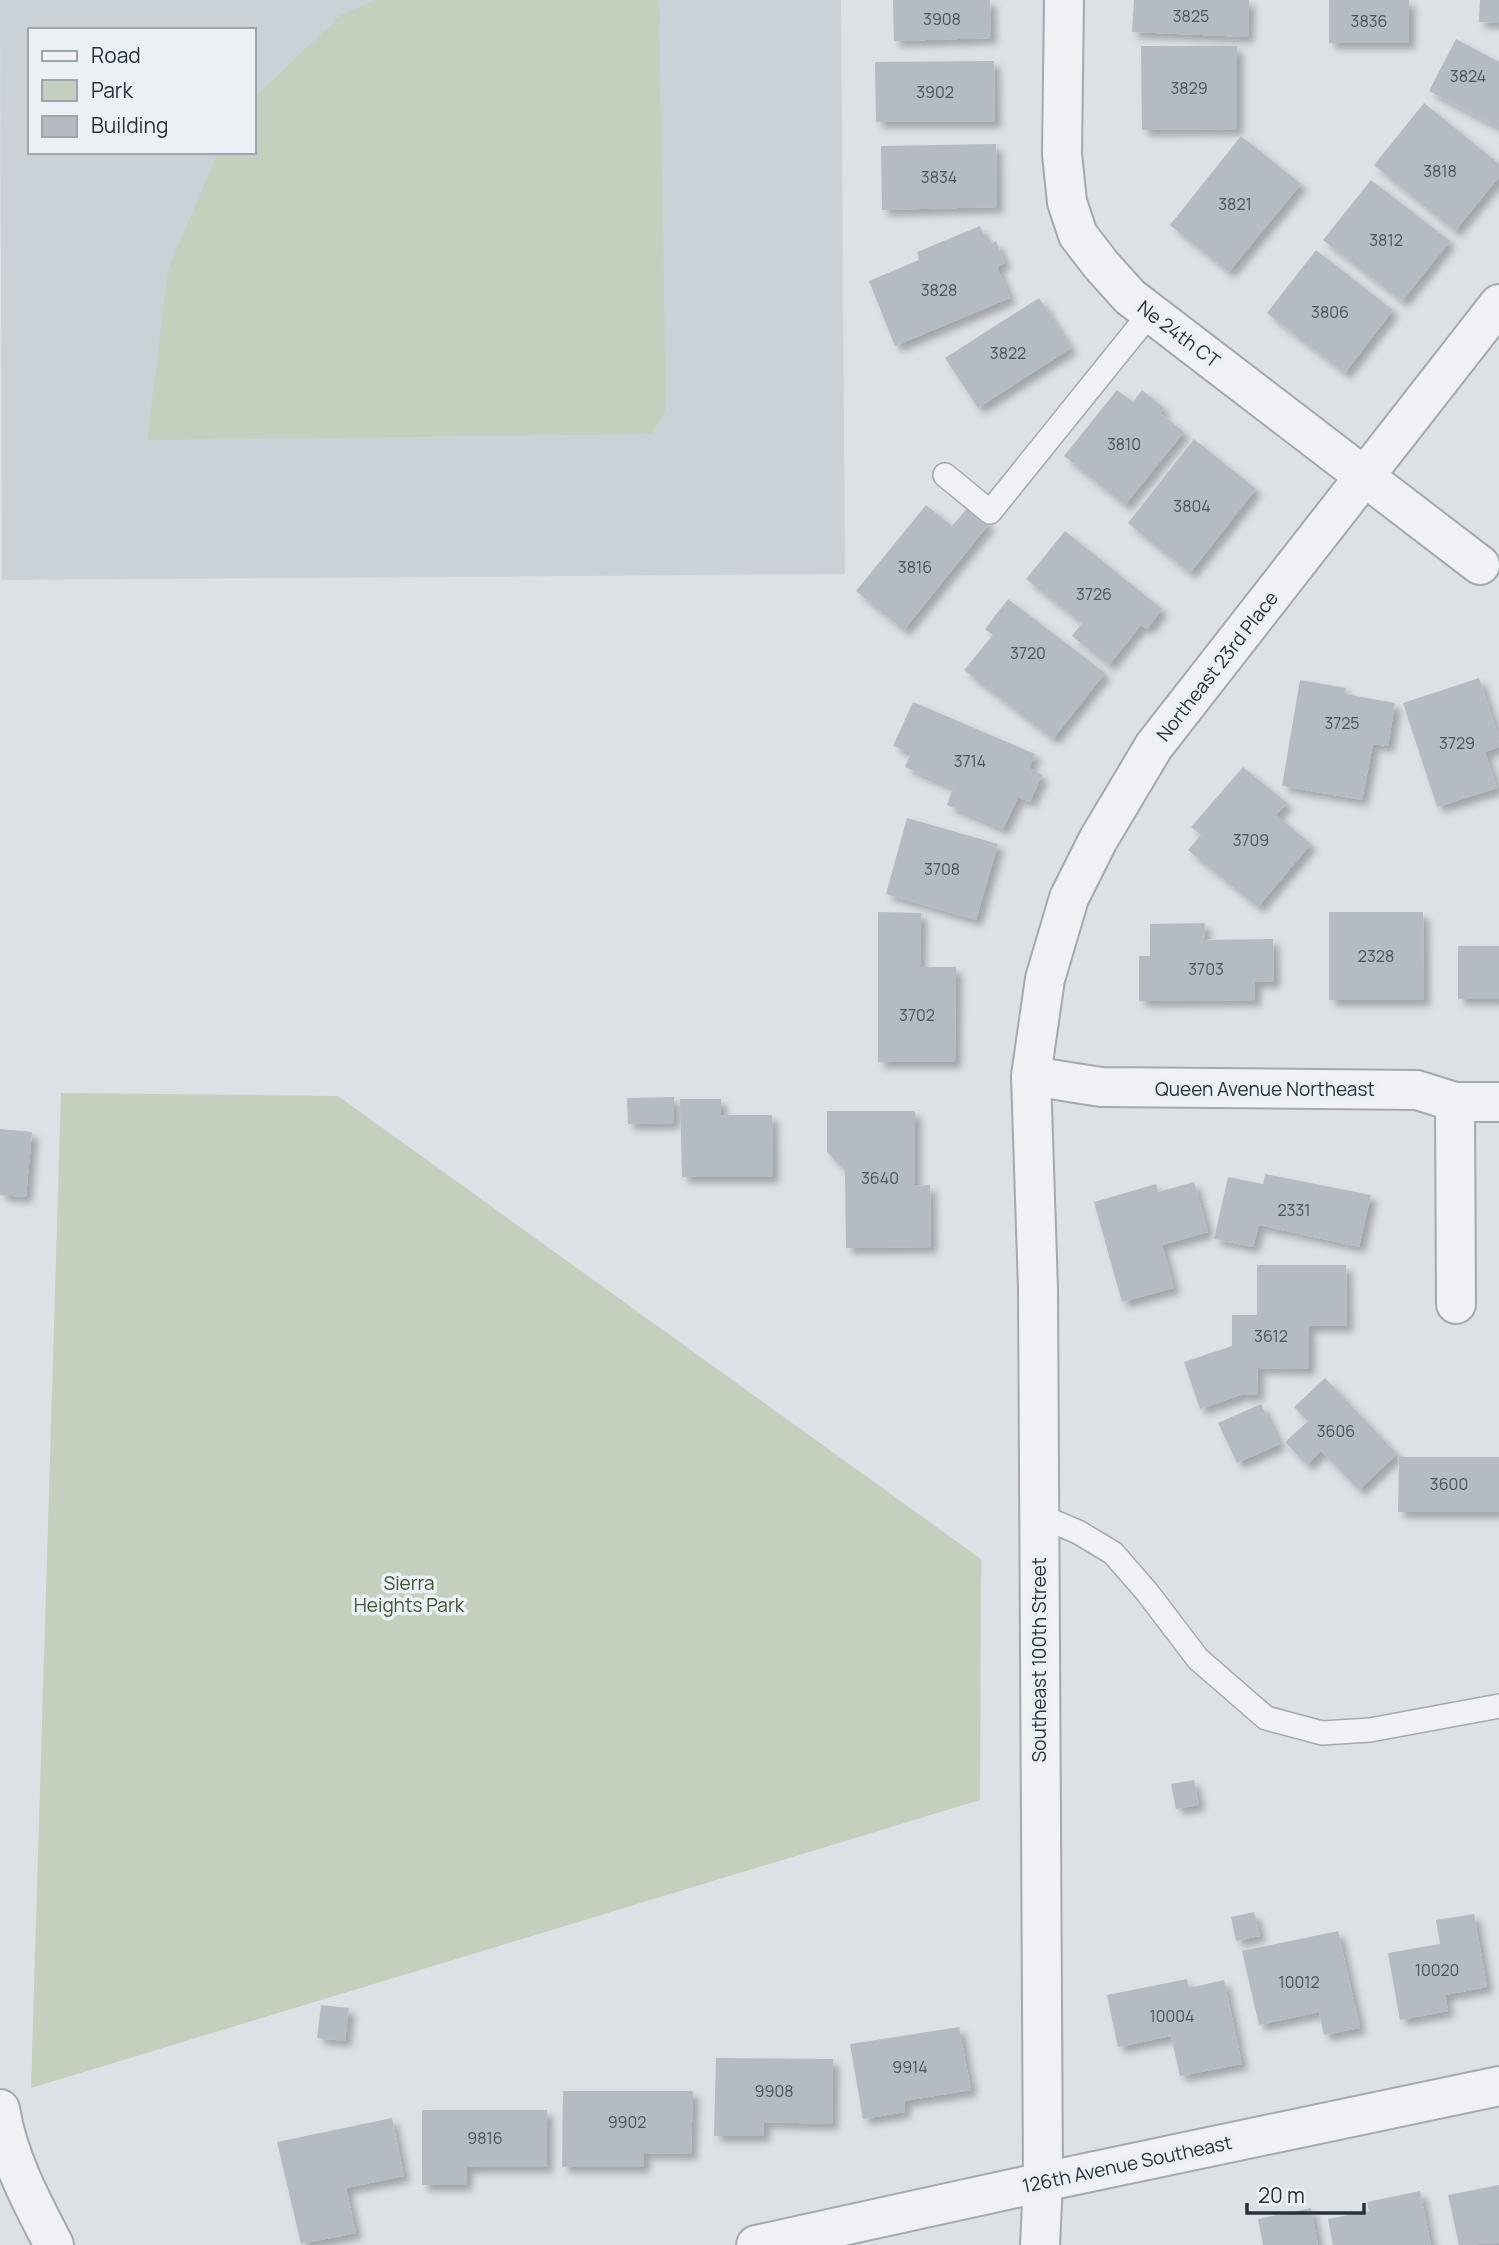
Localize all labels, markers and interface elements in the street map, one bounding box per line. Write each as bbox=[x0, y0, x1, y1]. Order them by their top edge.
house number: 3825 bbox=[1173, 5, 1209, 27]
house number: 3908 bbox=[923, 8, 961, 30]
house number: 3836 bbox=[1351, 10, 1387, 32]
legend bbox=[28, 28, 256, 154]
text: Road bbox=[91, 41, 141, 69]
house number: 3824 bbox=[1450, 65, 1486, 87]
text: Park bbox=[91, 76, 133, 104]
house number: 3829 bbox=[1170, 77, 1208, 99]
house number: 3902 bbox=[916, 81, 954, 103]
text: Building bbox=[91, 111, 168, 139]
house number: 3818 bbox=[1423, 160, 1457, 182]
house number: 3834 bbox=[921, 166, 957, 188]
house number: 3821 bbox=[1218, 193, 1252, 215]
house number: 3812 bbox=[1369, 229, 1403, 251]
house number: 3828 bbox=[921, 279, 957, 301]
street label: Ne 24th CT bbox=[1132, 294, 1226, 374]
house number: 3806 bbox=[1311, 301, 1349, 323]
house number: 3822 bbox=[990, 342, 1026, 364]
house number: 3810 bbox=[1107, 433, 1141, 455]
house number: 3804 bbox=[1173, 495, 1211, 517]
house number: 3816 bbox=[898, 556, 932, 578]
house number: 3726 bbox=[1076, 583, 1112, 605]
street label: Northeast 23rd Place bbox=[1150, 586, 1284, 746]
house number: 3720 bbox=[1010, 642, 1046, 664]
house number: 3725 bbox=[1324, 712, 1360, 734]
house number: 3729 bbox=[1439, 732, 1475, 754]
house number: 3714 bbox=[954, 750, 986, 772]
house number: 3709 bbox=[1233, 829, 1269, 851]
house number: 3708 bbox=[924, 858, 960, 880]
house number: 2328 bbox=[1358, 945, 1394, 967]
house number: 3703 bbox=[1188, 958, 1224, 980]
house number: 3702 bbox=[899, 1004, 935, 1026]
street label: Queen Avenue Northeast bbox=[1155, 1076, 1375, 1102]
house number: 3640 bbox=[861, 1167, 899, 1189]
house number: 2331 bbox=[1277, 1199, 1311, 1221]
house number: 3612 bbox=[1254, 1325, 1288, 1347]
house number: 3606 bbox=[1317, 1420, 1355, 1442]
house number: 3600 bbox=[1430, 1473, 1468, 1495]
street label: Southeast 100th Street bbox=[1026, 1557, 1052, 1763]
park label: Sierra Heights Park bbox=[354, 1570, 465, 1618]
house number: 10020 bbox=[1415, 1959, 1459, 1981]
house number: 10012 bbox=[1278, 1971, 1320, 1993]
house number: 10004 bbox=[1150, 2005, 1194, 2027]
house number: 9914 bbox=[892, 2056, 928, 2078]
house number: 9908 bbox=[755, 2080, 793, 2102]
house number: 9902 bbox=[608, 2111, 646, 2133]
house number: 9816 bbox=[467, 2127, 503, 2149]
street label: 126th Avenue Southeast bbox=[1020, 2129, 1234, 2199]
scale bar bbox=[1247, 2172, 1364, 2216]
text: 20 m bbox=[1258, 2181, 1305, 2209]

